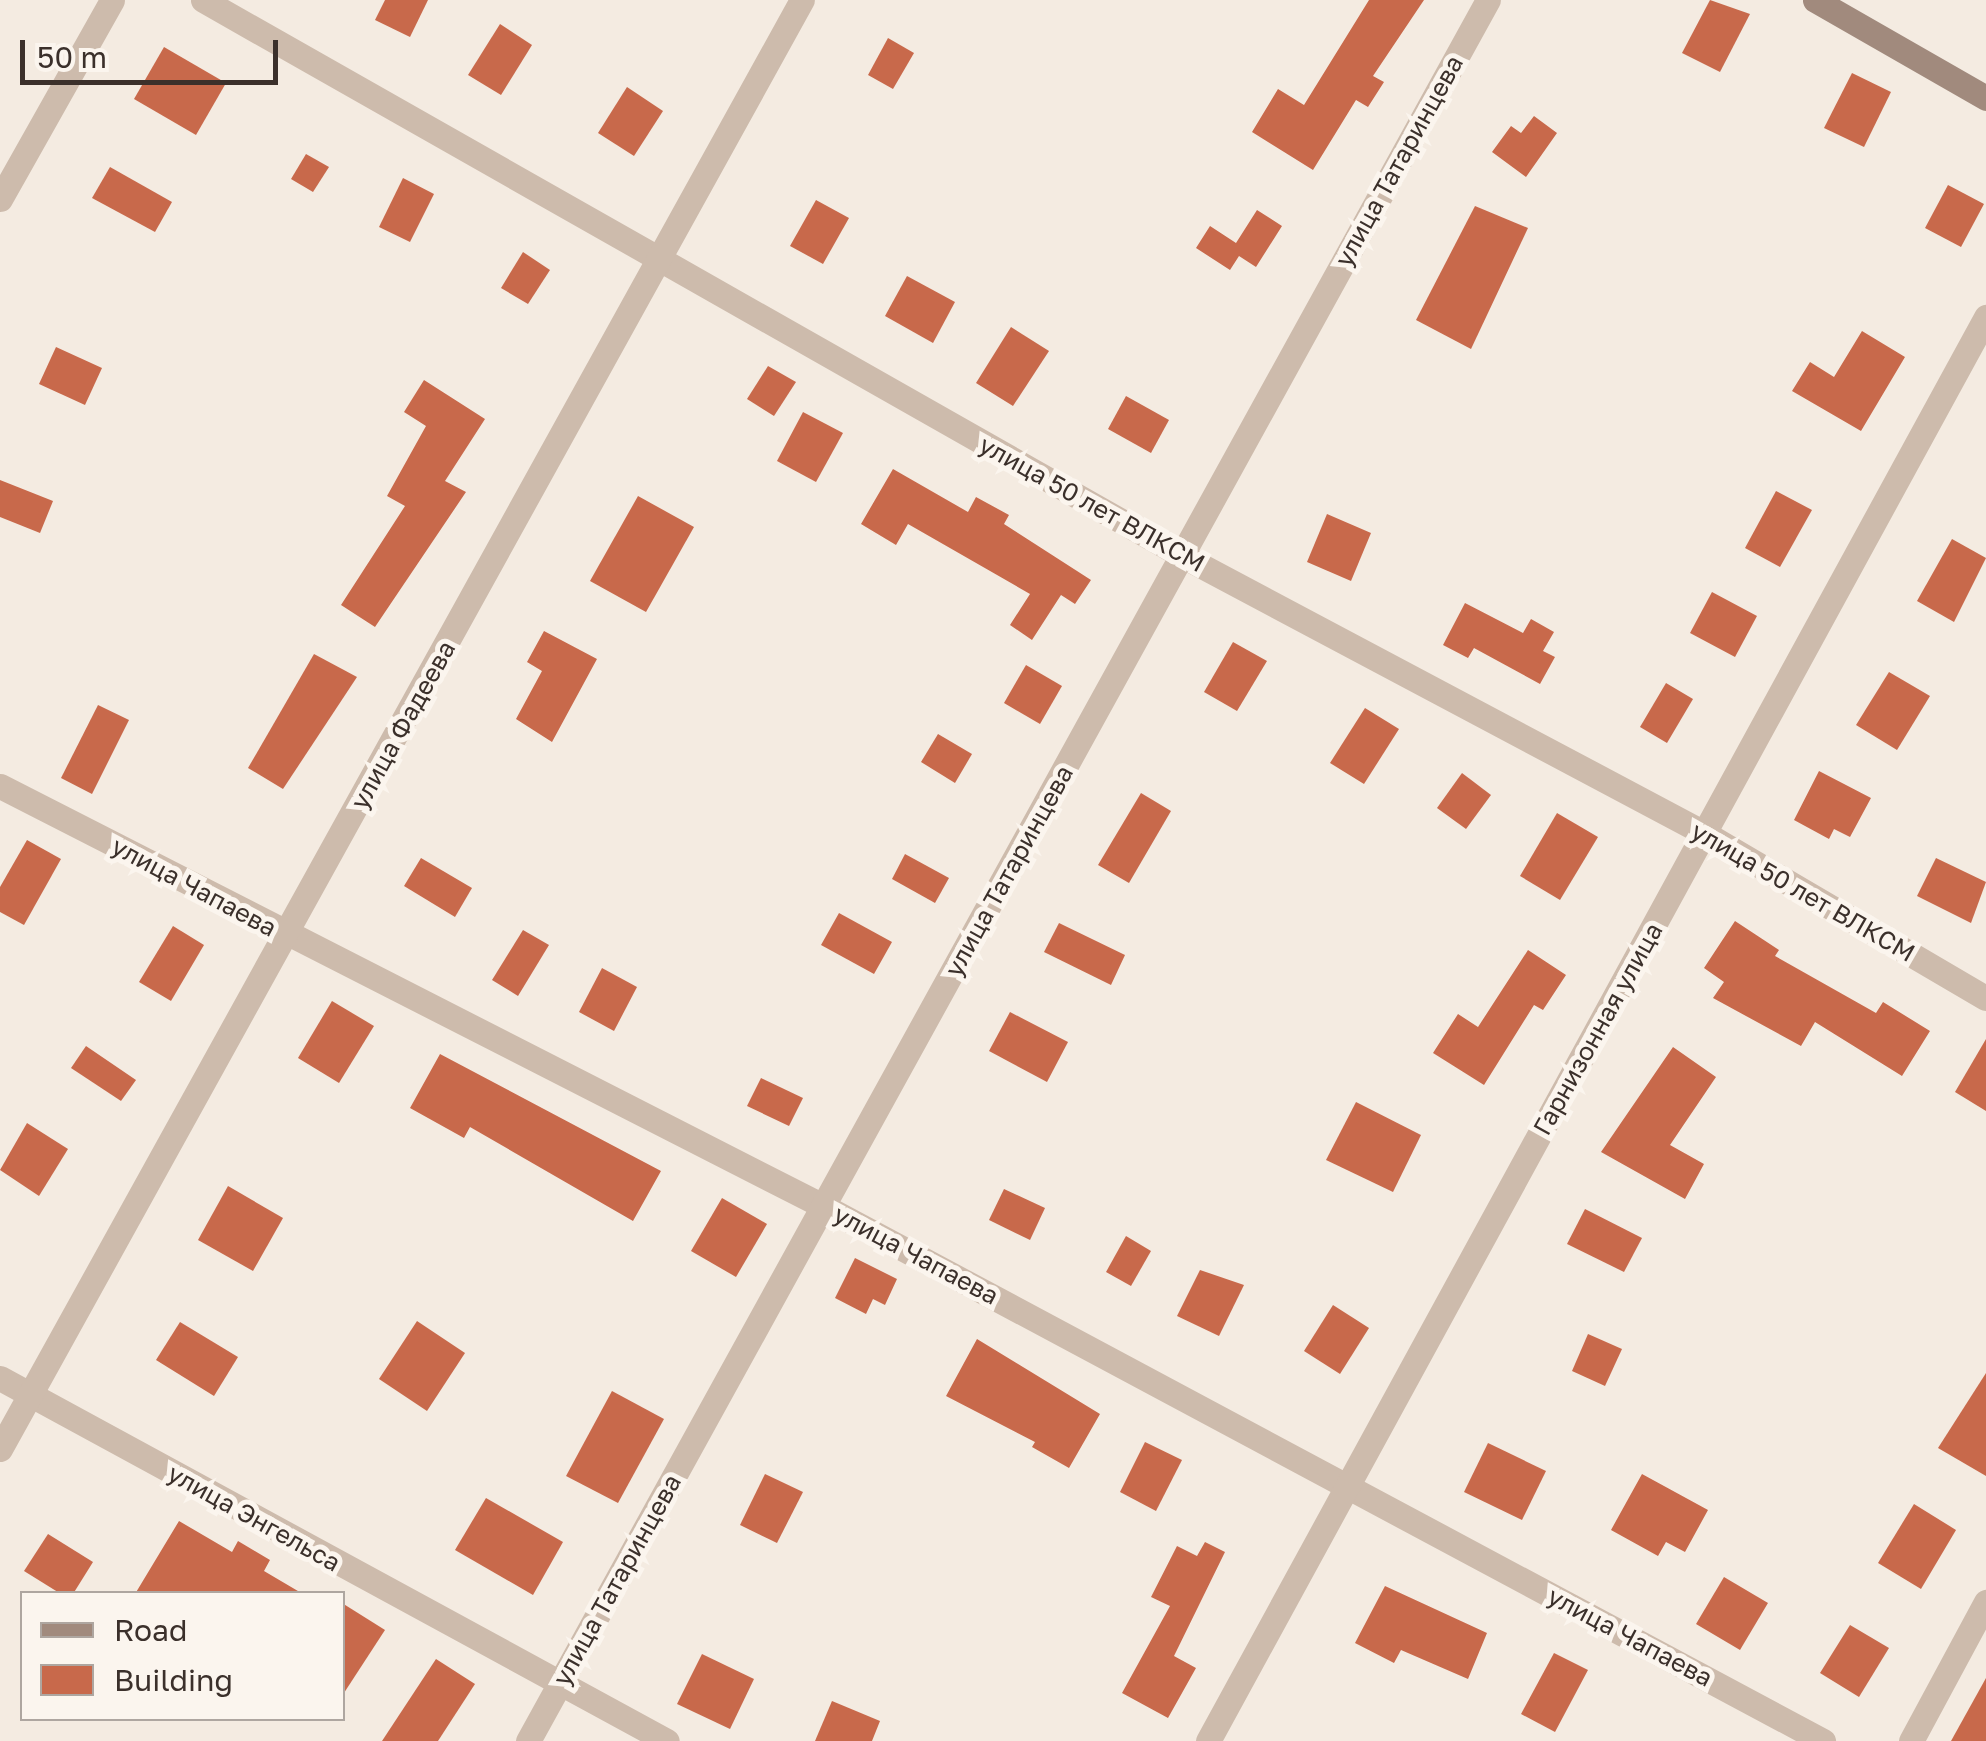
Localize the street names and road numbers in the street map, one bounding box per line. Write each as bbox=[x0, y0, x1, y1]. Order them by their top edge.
street label: улица Татаринцева bbox=[1329, 50, 1469, 272]
street label: улица 50 лет ВЛКСМ bbox=[974, 429, 1210, 579]
street label: улица Фадеева bbox=[344, 636, 462, 814]
street label: улица Татаринцева bbox=[939, 760, 1079, 982]
street label: улица 50 лет ВЛКСМ bbox=[1686, 816, 1920, 968]
street label: улица Чапаева bbox=[106, 831, 282, 943]
street label: Гарнизонная улица bbox=[1527, 918, 1669, 1140]
street label: улица Чапаева bbox=[828, 1199, 1004, 1311]
street label: улица Энгельса bbox=[162, 1458, 346, 1578]
street label: улица Татаринцева bbox=[547, 1469, 687, 1691]
street label: улица Чапаева bbox=[1542, 1581, 1718, 1693]

